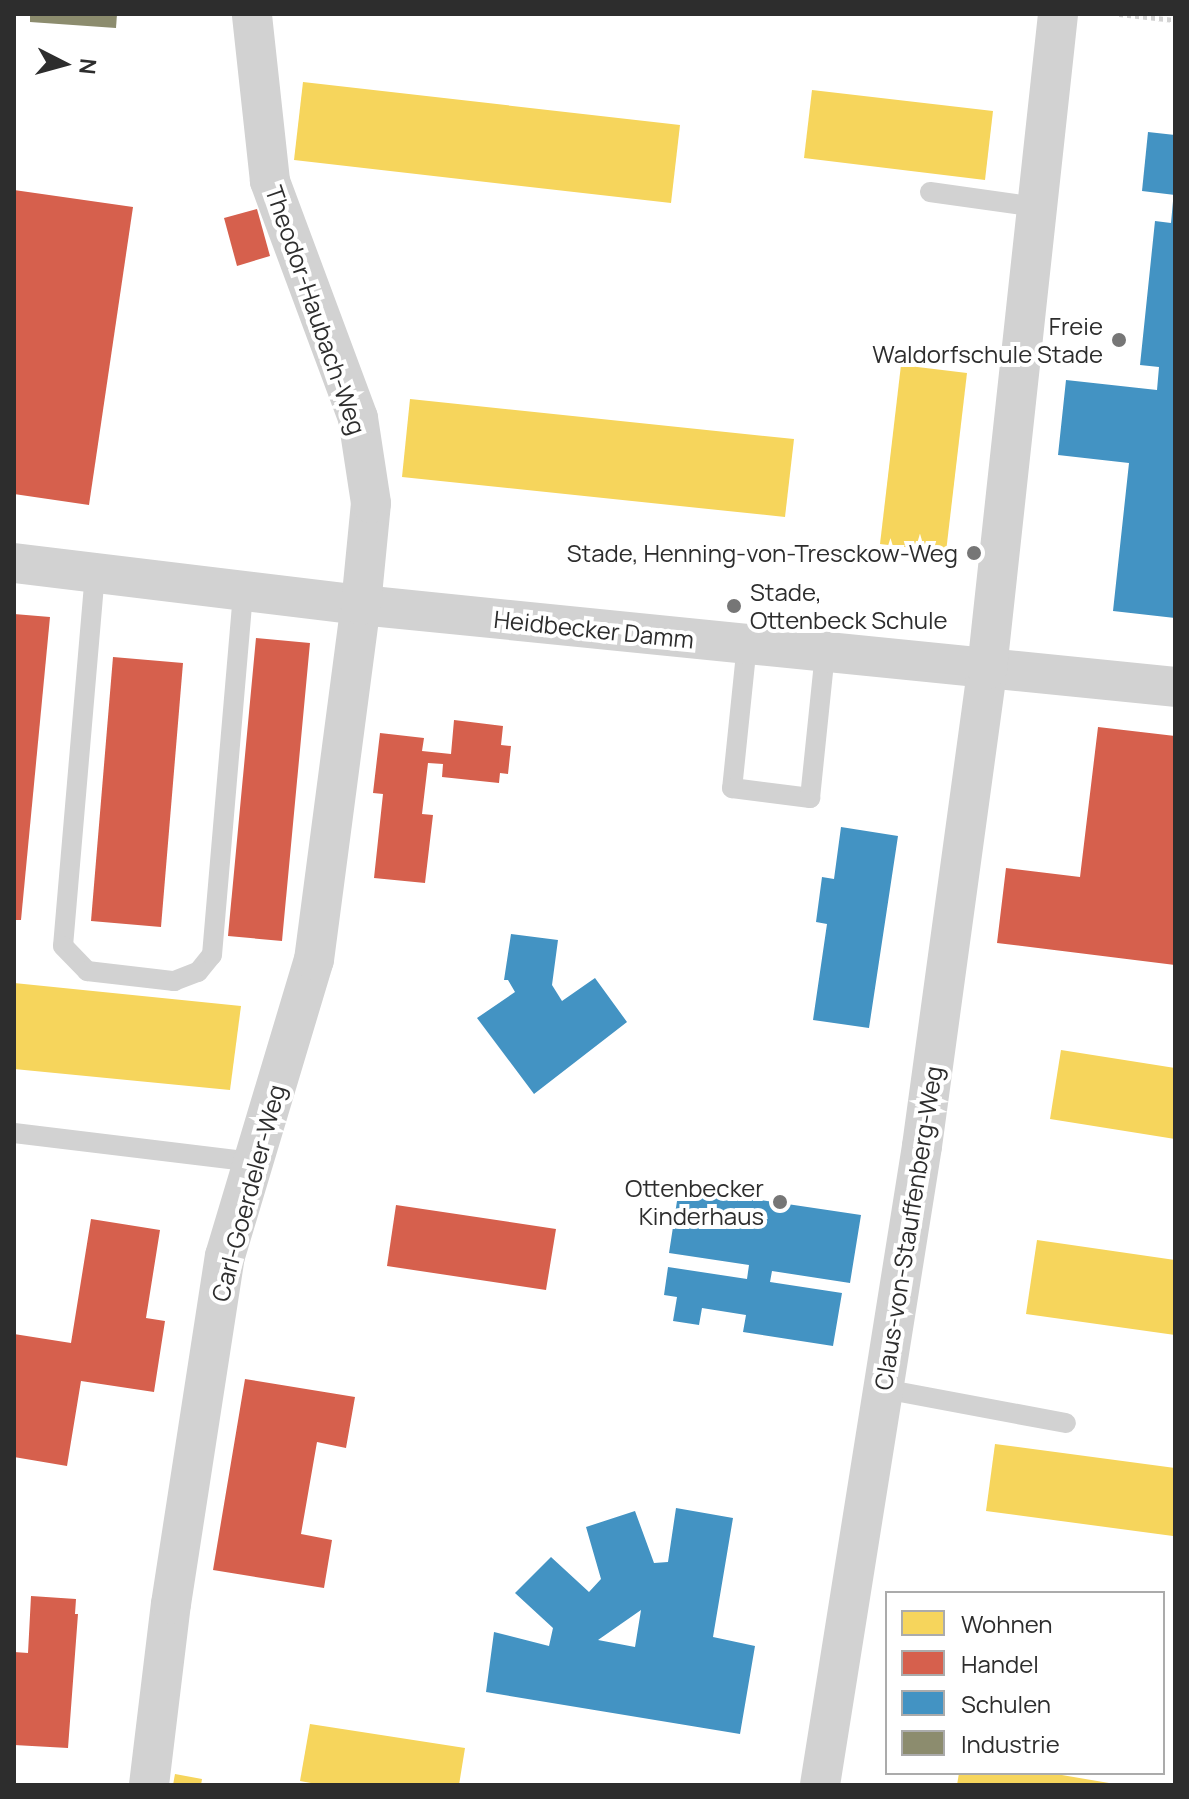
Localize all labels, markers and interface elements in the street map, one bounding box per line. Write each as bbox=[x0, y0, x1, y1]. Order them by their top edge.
north arrow bbox=[24, 24, 104, 104]
text: N bbox=[72, 57, 104, 76]
street label: Theodor-Haubach-Weg bbox=[260, 182, 372, 438]
place label: Freie Waldorfschule Stade bbox=[872, 312, 1103, 368]
marker: Freie Waldorfschule Stade bbox=[1110, 331, 1128, 349]
place label: Stade, Henning-von-Tresckow-Weg bbox=[567, 539, 958, 567]
marker: Stade, Henning-von-Tresckow-Weg bbox=[965, 544, 983, 562]
place label: Stade, Ottenbeck Schule bbox=[750, 578, 948, 634]
marker: Stade, Ottenbeck Schule bbox=[725, 597, 743, 615]
street label: Heidbecker Damm bbox=[492, 604, 696, 654]
street label: Claus-von-Stauffenberg-Weg bbox=[868, 1064, 948, 1392]
street label: Carl-Goerdeler-Weg bbox=[205, 1081, 291, 1305]
place label: Ottenbecker Kinderhaus bbox=[625, 1174, 764, 1230]
marker: Ottenbecker Kinderhaus bbox=[771, 1193, 789, 1211]
legend bbox=[885, 1591, 1165, 1775]
text: Wohnen bbox=[961, 1607, 1053, 1640]
text: Handel bbox=[961, 1647, 1039, 1680]
text: Schulen bbox=[961, 1687, 1051, 1720]
text: Industrie bbox=[961, 1727, 1060, 1760]

